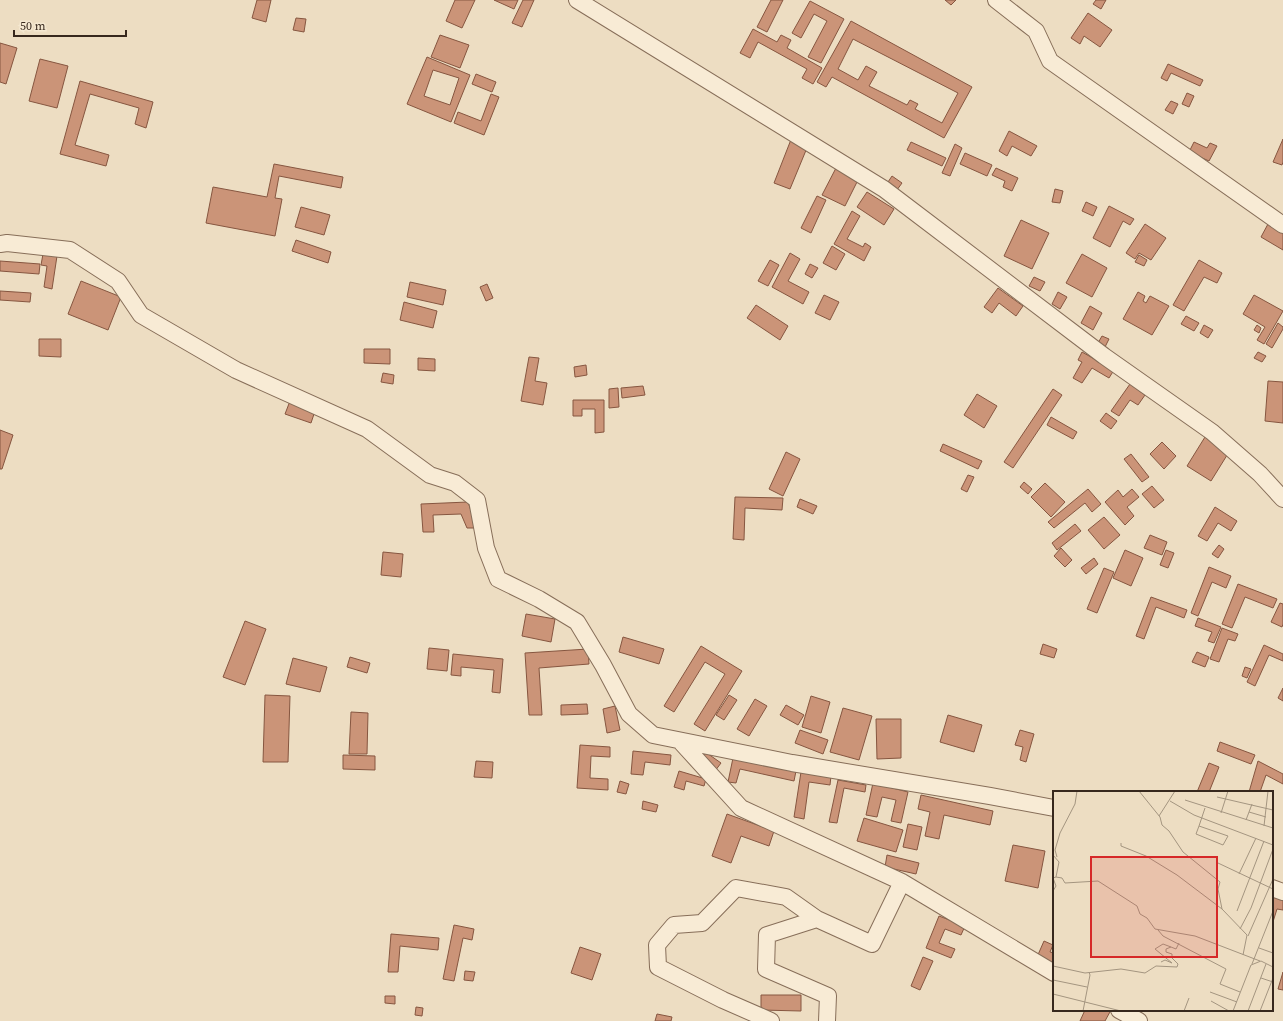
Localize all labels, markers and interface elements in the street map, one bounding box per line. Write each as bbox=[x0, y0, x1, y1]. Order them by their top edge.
scale bar bbox=[14, 12, 126, 38]
text: 50 m bbox=[20, 18, 46, 34]
inset map bbox=[1053, 791, 1273, 1011]

